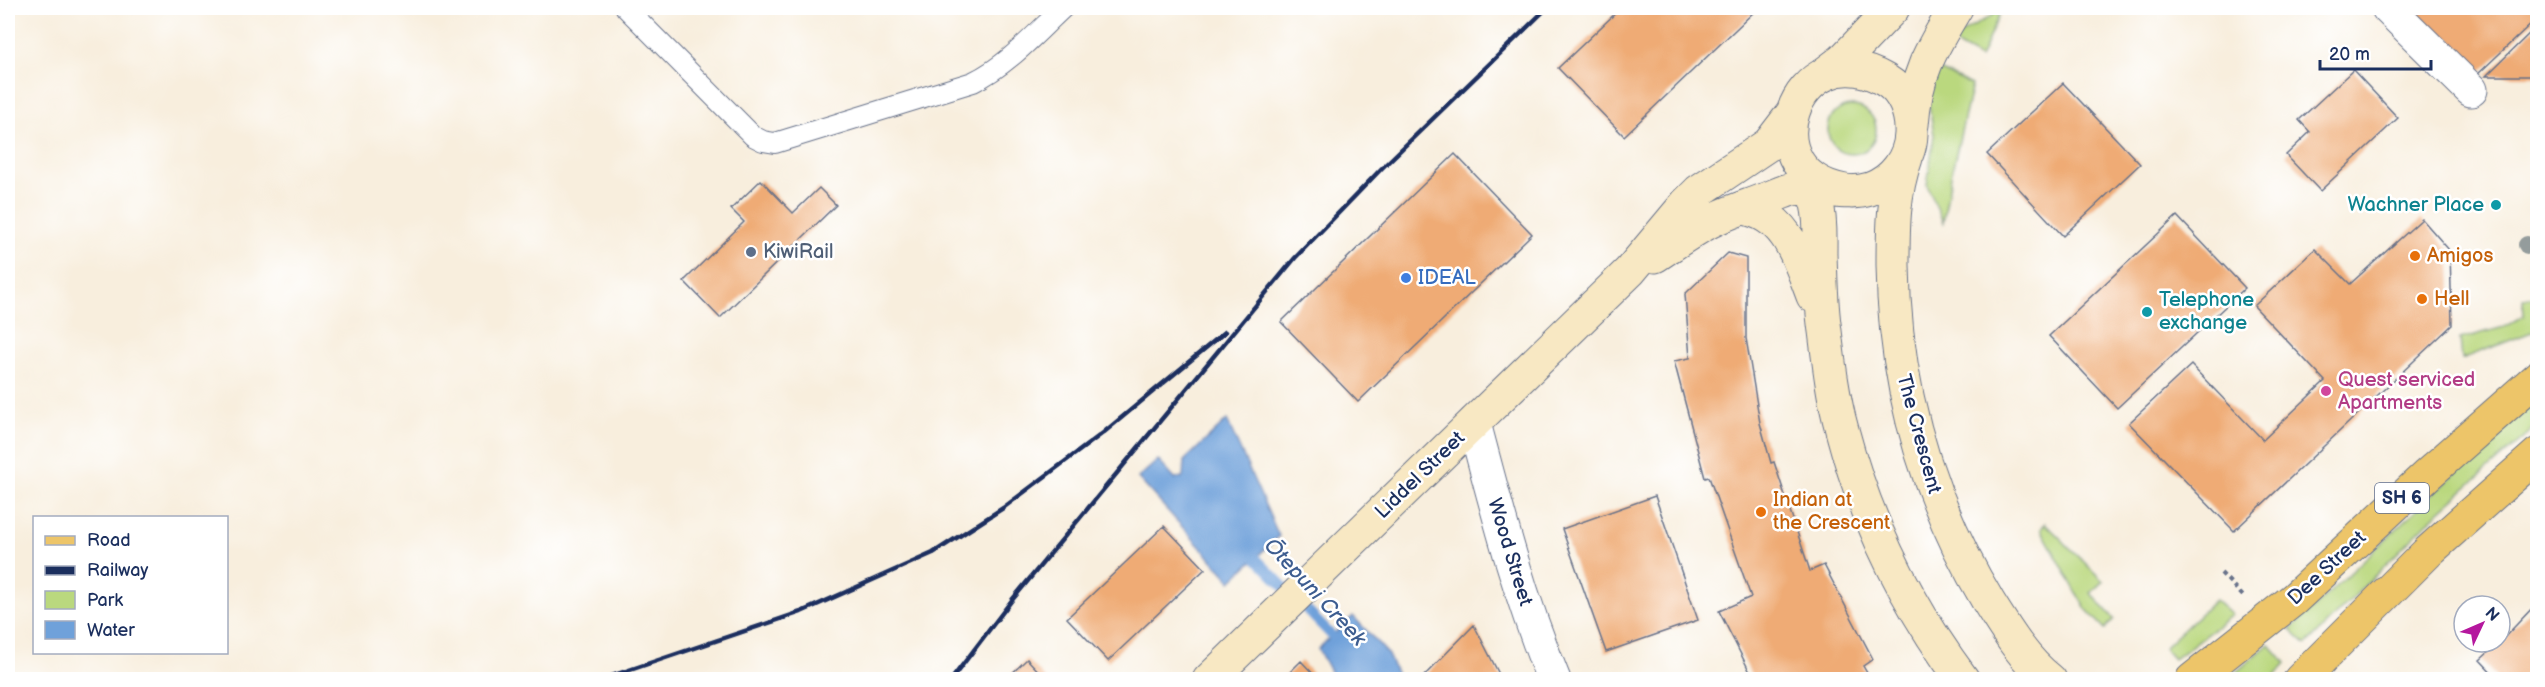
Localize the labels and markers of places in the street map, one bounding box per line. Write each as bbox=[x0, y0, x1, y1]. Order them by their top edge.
place label: Wachner Place bbox=[2347, 193, 2484, 217]
marker: Wachner Place bbox=[2489, 198, 2503, 212]
place label: KiwiRail bbox=[763, 240, 833, 264]
place label: Amigos bbox=[2427, 244, 2493, 268]
marker: KiwiRail bbox=[744, 245, 758, 259]
marker: Amigos bbox=[2408, 249, 2422, 263]
place label: IDEAL bbox=[1418, 266, 1476, 290]
marker: IDEAL bbox=[1399, 271, 1413, 285]
place label: Hell bbox=[2434, 287, 2469, 311]
place label: Telephone exchange bbox=[2159, 288, 2254, 335]
marker: Hell bbox=[2415, 292, 2429, 306]
marker: Telephone exchange bbox=[2140, 305, 2154, 319]
place label: Quest serviced Apartments bbox=[2338, 368, 2475, 415]
marker: Quest serviced Apartments bbox=[2319, 384, 2333, 398]
place label: Indian at the Crescent bbox=[1773, 488, 1890, 535]
marker: Indian at the Crescent bbox=[1754, 505, 1768, 519]

